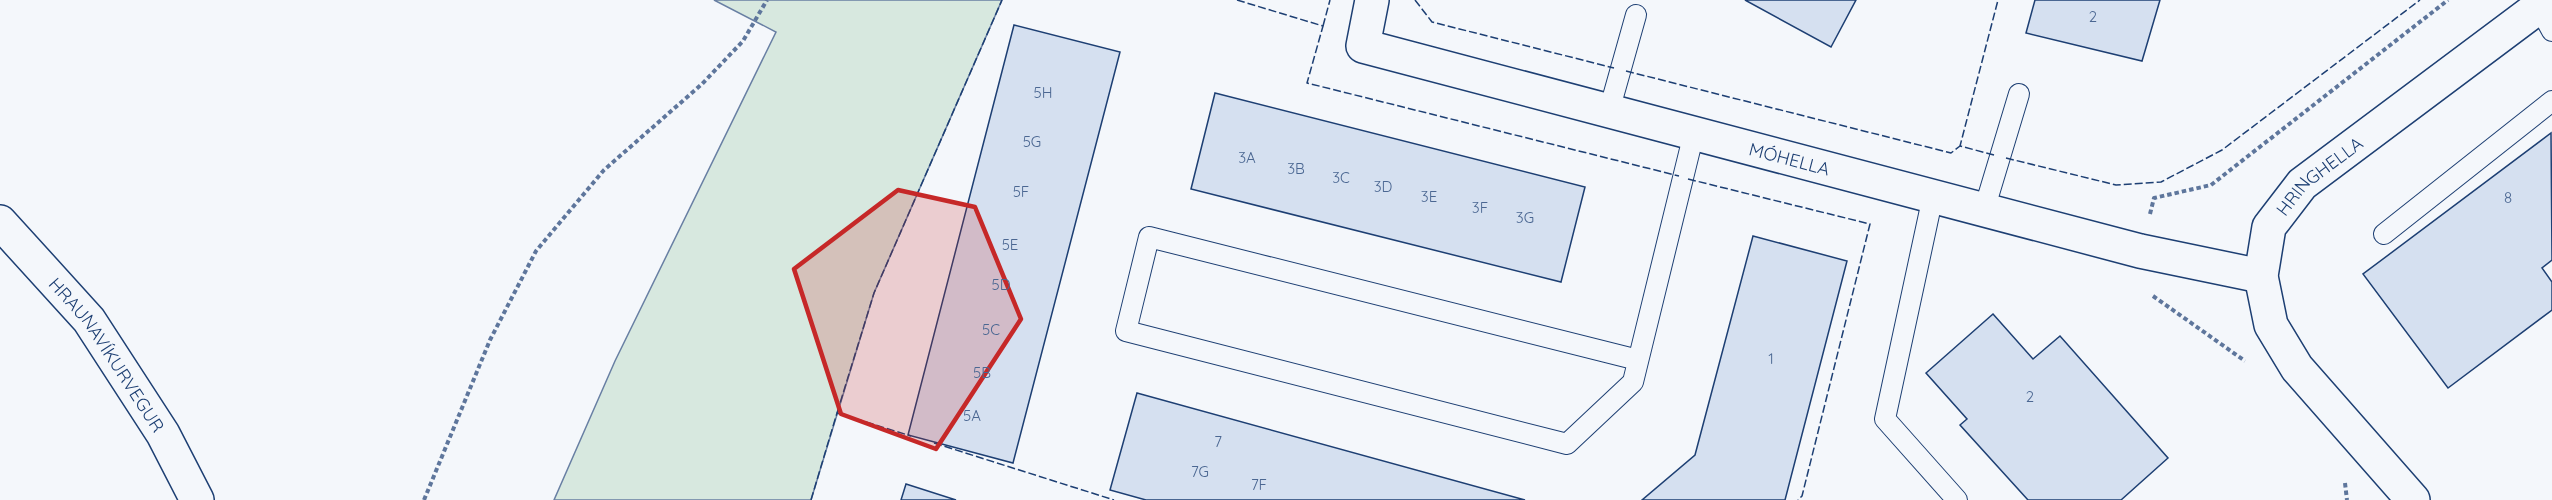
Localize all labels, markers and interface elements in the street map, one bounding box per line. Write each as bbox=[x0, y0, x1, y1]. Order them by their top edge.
house number: 2 bbox=[2089, 7, 2097, 26]
house number: 5H bbox=[1034, 83, 1052, 102]
street label: HRINGHELLA bbox=[2271, 131, 2367, 220]
house number: 5G bbox=[1023, 132, 1041, 151]
street label: MÓHELLA bbox=[1747, 137, 1833, 180]
house number: 3A bbox=[1238, 148, 1256, 167]
house number: 3B bbox=[1287, 159, 1305, 178]
house number: 3C bbox=[1332, 168, 1350, 187]
house number: 3D bbox=[1374, 177, 1393, 196]
house number: 5F bbox=[1013, 182, 1029, 201]
house number: 3E bbox=[1421, 187, 1437, 206]
house number: 8 bbox=[2504, 188, 2512, 207]
house number: 3F bbox=[1472, 198, 1488, 217]
house number: 3G bbox=[1516, 208, 1534, 227]
house number: 5E bbox=[1002, 235, 1018, 254]
street label: HRAUNAVÍKURVEGUR bbox=[44, 272, 170, 436]
house number: 5D bbox=[992, 275, 1011, 294]
house number: 5C bbox=[982, 320, 1000, 339]
house number: 1 bbox=[1768, 349, 1774, 368]
house number: 5B bbox=[973, 363, 991, 382]
house number: 2 bbox=[2026, 387, 2034, 406]
house number: 5A bbox=[963, 406, 981, 425]
house number: 7 bbox=[1214, 432, 1222, 451]
house number: 7G bbox=[1191, 462, 1209, 481]
house number: 7F bbox=[1251, 475, 1267, 494]

